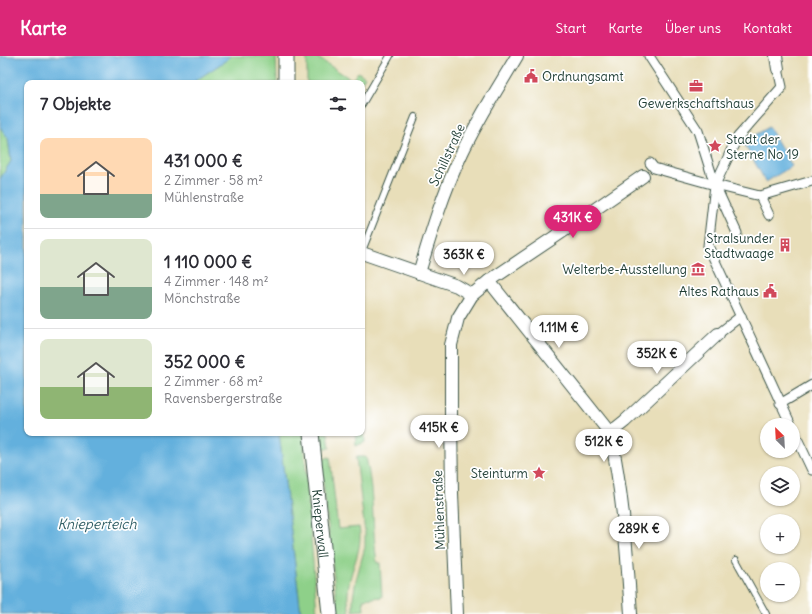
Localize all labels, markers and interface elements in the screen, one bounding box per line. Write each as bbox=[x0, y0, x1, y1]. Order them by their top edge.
text: Karte bbox=[20, 16, 67, 40]
text: Start bbox=[556, 19, 586, 37]
text: Karte bbox=[608, 19, 643, 37]
text: Über uns bbox=[665, 19, 721, 37]
text: Kontakt bbox=[743, 19, 792, 37]
public building icon: Ordnungsamt bbox=[523, 68, 539, 84]
place label: Ordnungsamt bbox=[542, 68, 624, 85]
office icon: Gewerkschaftshaus bbox=[688, 78, 704, 94]
text: 7 Objekte bbox=[40, 93, 111, 115]
icon: filters bbox=[327, 93, 349, 115]
place label: Gewerkschaftshaus bbox=[638, 95, 754, 112]
street label: Schillstraße bbox=[425, 121, 469, 189]
place label: Stadt der Sterne No 19 bbox=[726, 131, 799, 163]
place icon: Stadt der Sterne No 19 bbox=[707, 138, 723, 154]
text: 431 000 € bbox=[164, 150, 243, 172]
icon: home bbox=[72, 154, 120, 202]
text: 2 Zimmer · 58 m² bbox=[164, 172, 263, 189]
text: Mühlenstraße bbox=[164, 189, 244, 206]
pin: 431K € bbox=[540, 205, 606, 239]
text: 431K € bbox=[553, 209, 593, 226]
place label: Stralsunder Stadtwaage bbox=[704, 230, 775, 262]
building icon: Stralsunder Stadtwaage bbox=[777, 237, 793, 253]
pin: 363K € bbox=[431, 242, 497, 276]
text: 363K € bbox=[443, 246, 485, 263]
text: 1 110 000 € bbox=[164, 251, 252, 273]
icon: home bbox=[72, 255, 120, 303]
place label: Welterbe-Ausstellung bbox=[562, 261, 687, 278]
museum icon: Welterbe-Ausstellung bbox=[690, 261, 706, 277]
text: 4 Zimmer · 148 m² bbox=[164, 273, 269, 290]
place label: Altes Rathaus bbox=[679, 283, 759, 300]
public building icon: Altes Rathaus bbox=[762, 283, 778, 299]
text: Mönchstraße bbox=[164, 290, 240, 307]
pin: 1.11M € bbox=[522, 315, 596, 349]
text: 1.11M € bbox=[539, 319, 579, 336]
pin: 352K € bbox=[624, 341, 690, 375]
text: 352K € bbox=[636, 345, 678, 362]
text: 352 000 € bbox=[164, 351, 245, 373]
icon: home bbox=[72, 355, 120, 403]
text: 2 Zimmer · 68 m² bbox=[164, 373, 263, 390]
text: Ravensbergerstraße bbox=[164, 390, 282, 407]
pin: 415K € bbox=[406, 415, 472, 449]
north arrow bbox=[760, 418, 800, 458]
map controls bbox=[760, 418, 800, 602]
text: 415K € bbox=[419, 419, 459, 436]
pin: 512K € bbox=[571, 429, 637, 463]
text: 512K € bbox=[584, 433, 624, 450]
place label: Steinturm bbox=[471, 465, 528, 482]
place icon: Steinturm bbox=[531, 465, 547, 481]
button: layers bbox=[760, 466, 800, 506]
street label: Mühlenstraße bbox=[429, 470, 449, 550]
street label: Knieperwall bbox=[308, 488, 333, 559]
button: + bbox=[760, 514, 800, 554]
water label: Knieperteich bbox=[57, 515, 137, 533]
pin: 289K € bbox=[606, 516, 672, 550]
text: 289K € bbox=[618, 520, 660, 537]
button: − bbox=[760, 562, 800, 602]

